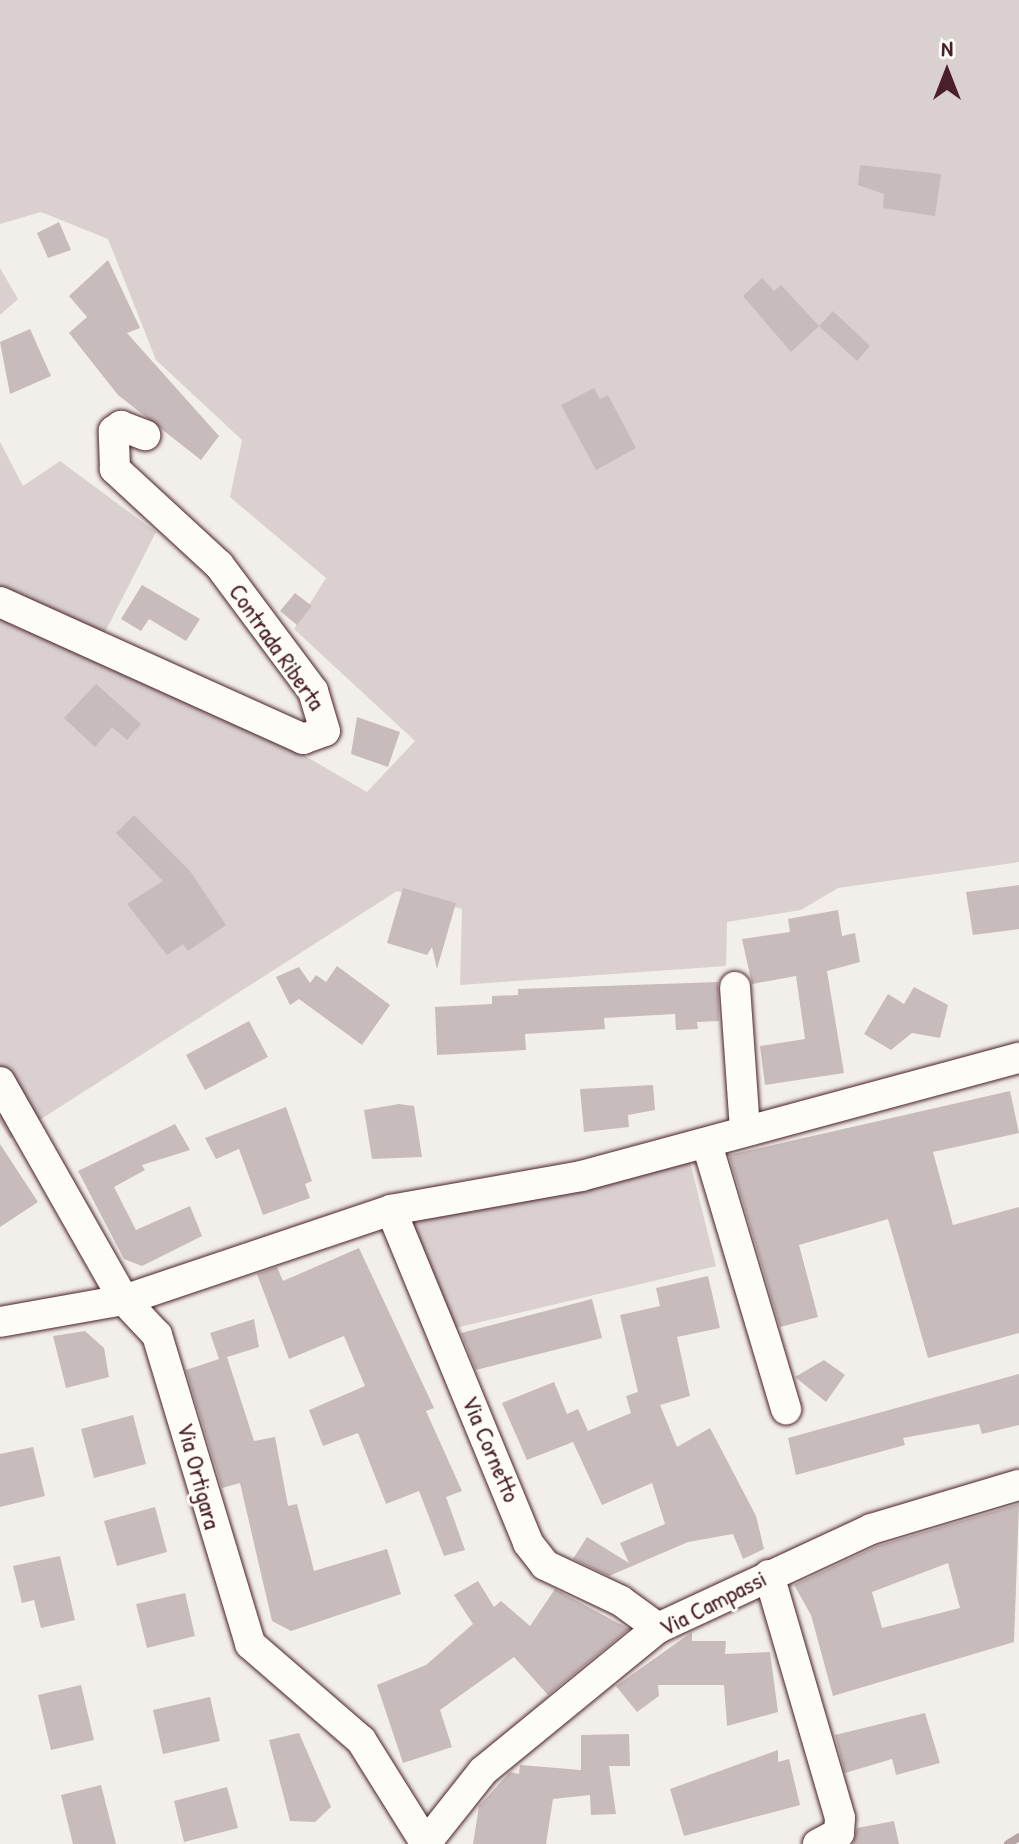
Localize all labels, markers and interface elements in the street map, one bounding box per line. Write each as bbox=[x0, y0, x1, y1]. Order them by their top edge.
north arrow bbox=[907, 32, 987, 112]
text: N bbox=[941, 33, 953, 63]
street label: Contrada Riberta bbox=[223, 578, 331, 716]
street label: Via Cornetto bbox=[456, 1392, 526, 1506]
street label: Via Ortigara bbox=[171, 1420, 227, 1532]
street label: Via Campassi bbox=[655, 1564, 771, 1642]

